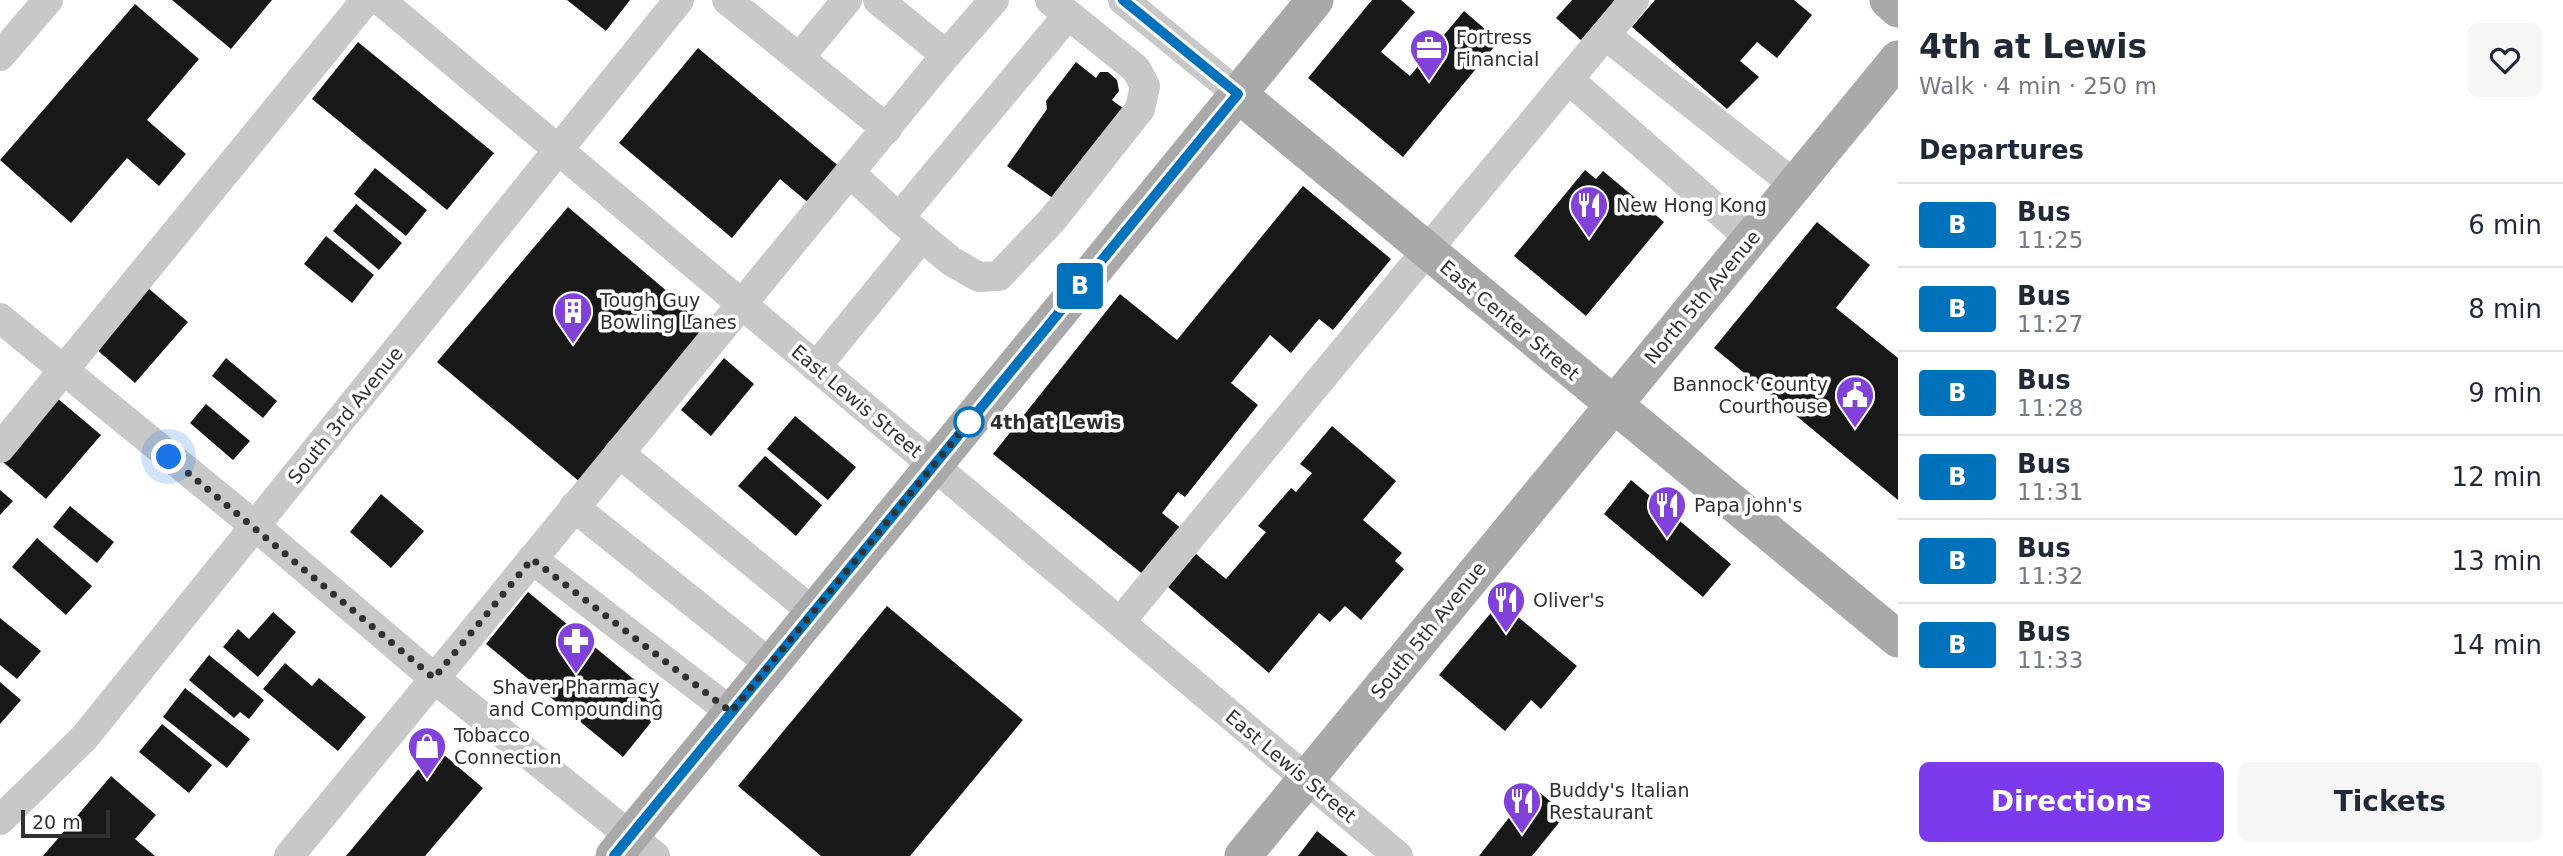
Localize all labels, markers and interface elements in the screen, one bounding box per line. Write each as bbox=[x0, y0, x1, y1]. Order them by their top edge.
button: heart bbox=[2468, 23, 2542, 97]
place label: Fortress Financial bbox=[1456, 26, 1539, 70]
office icon: Fortress Financial bbox=[1408, 27, 1450, 82]
text: 4th at Lewis bbox=[1919, 27, 2147, 66]
text: Walk · 4 min · 250 m bbox=[1919, 73, 2157, 99]
text: Departures bbox=[1919, 135, 2084, 165]
restaurant icon: New Hong Kong bbox=[1568, 184, 1610, 239]
place label: New Hong Kong bbox=[1616, 194, 1767, 216]
text: Bus bbox=[2017, 197, 2071, 227]
text: 6 min bbox=[2468, 210, 2542, 240]
text: B bbox=[1948, 211, 1967, 239]
street label: North 5th Avenue bbox=[1640, 226, 1764, 368]
text: 11:25 bbox=[2017, 227, 2083, 253]
street label: East Center Street bbox=[1436, 255, 1584, 385]
line badge: B bbox=[1057, 263, 1103, 309]
text: B bbox=[1071, 272, 1089, 300]
text: Bus bbox=[2017, 281, 2071, 311]
place label: Tough Guy Bowling Lanes bbox=[599, 289, 737, 333]
building icon: Tough Guy Bowling Lanes bbox=[552, 290, 594, 345]
text: 8 min bbox=[2468, 294, 2542, 324]
text: B bbox=[1948, 295, 1967, 323]
text: 11:27 bbox=[2017, 311, 2083, 337]
street label: East Lewis Street bbox=[787, 340, 927, 462]
street label: South 3rd Avenue bbox=[283, 342, 407, 488]
text: Bus bbox=[2017, 365, 2071, 395]
place label: Bannock County Courthouse bbox=[1672, 373, 1828, 417]
public building icon: Bannock County Courthouse bbox=[1834, 374, 1876, 429]
text: 9 min bbox=[2468, 378, 2542, 408]
text: B bbox=[1948, 379, 1967, 407]
text: 11:28 bbox=[2017, 395, 2083, 421]
marker: 4th at Lewis bbox=[954, 407, 984, 437]
place label: 4th at Lewis bbox=[990, 411, 1121, 433]
your location bbox=[151, 439, 186, 474]
text: Bus bbox=[2017, 449, 2071, 479]
text: 12 min bbox=[2452, 462, 2542, 492]
text: B bbox=[1948, 463, 1967, 491]
text: 11:31 bbox=[2017, 479, 2083, 505]
restaurant icon: Papa John's bbox=[1646, 484, 1688, 539]
place label: Papa John's bbox=[1694, 494, 1802, 516]
text: Bus bbox=[2017, 533, 2071, 563]
text: 13 min bbox=[2452, 546, 2542, 576]
text: B bbox=[1948, 547, 1967, 575]
street label: South 5th Avenue bbox=[1366, 557, 1490, 703]
text: 11:32 bbox=[2017, 563, 2083, 589]
restaurant icon: Oliver's bbox=[1485, 579, 1527, 634]
place label: Oliver's bbox=[1533, 589, 1604, 611]
text: Bus bbox=[2017, 617, 2071, 647]
pharmacy icon: Shaver Pharmacy and Compounding bbox=[555, 620, 597, 675]
text: 14 min bbox=[2452, 630, 2542, 660]
text: B bbox=[1948, 631, 1967, 659]
text: 11:33 bbox=[2017, 647, 2083, 673]
place label: Shaver Pharmacy and Compounding bbox=[489, 676, 663, 720]
street label: East Lewis Street bbox=[1221, 705, 1361, 827]
place label: Tobacco Connection bbox=[453, 724, 562, 768]
shop icon: Tobacco Connection bbox=[406, 725, 448, 780]
button: Directions bbox=[1919, 762, 2224, 842]
button: Tickets bbox=[2238, 762, 2542, 842]
place label: Buddy's Italian Restaurant bbox=[1549, 779, 1690, 823]
restaurant icon: Buddy's Italian Restaurant bbox=[1501, 780, 1543, 835]
scale bar bbox=[21, 807, 110, 839]
text: 20 m bbox=[32, 811, 81, 833]

